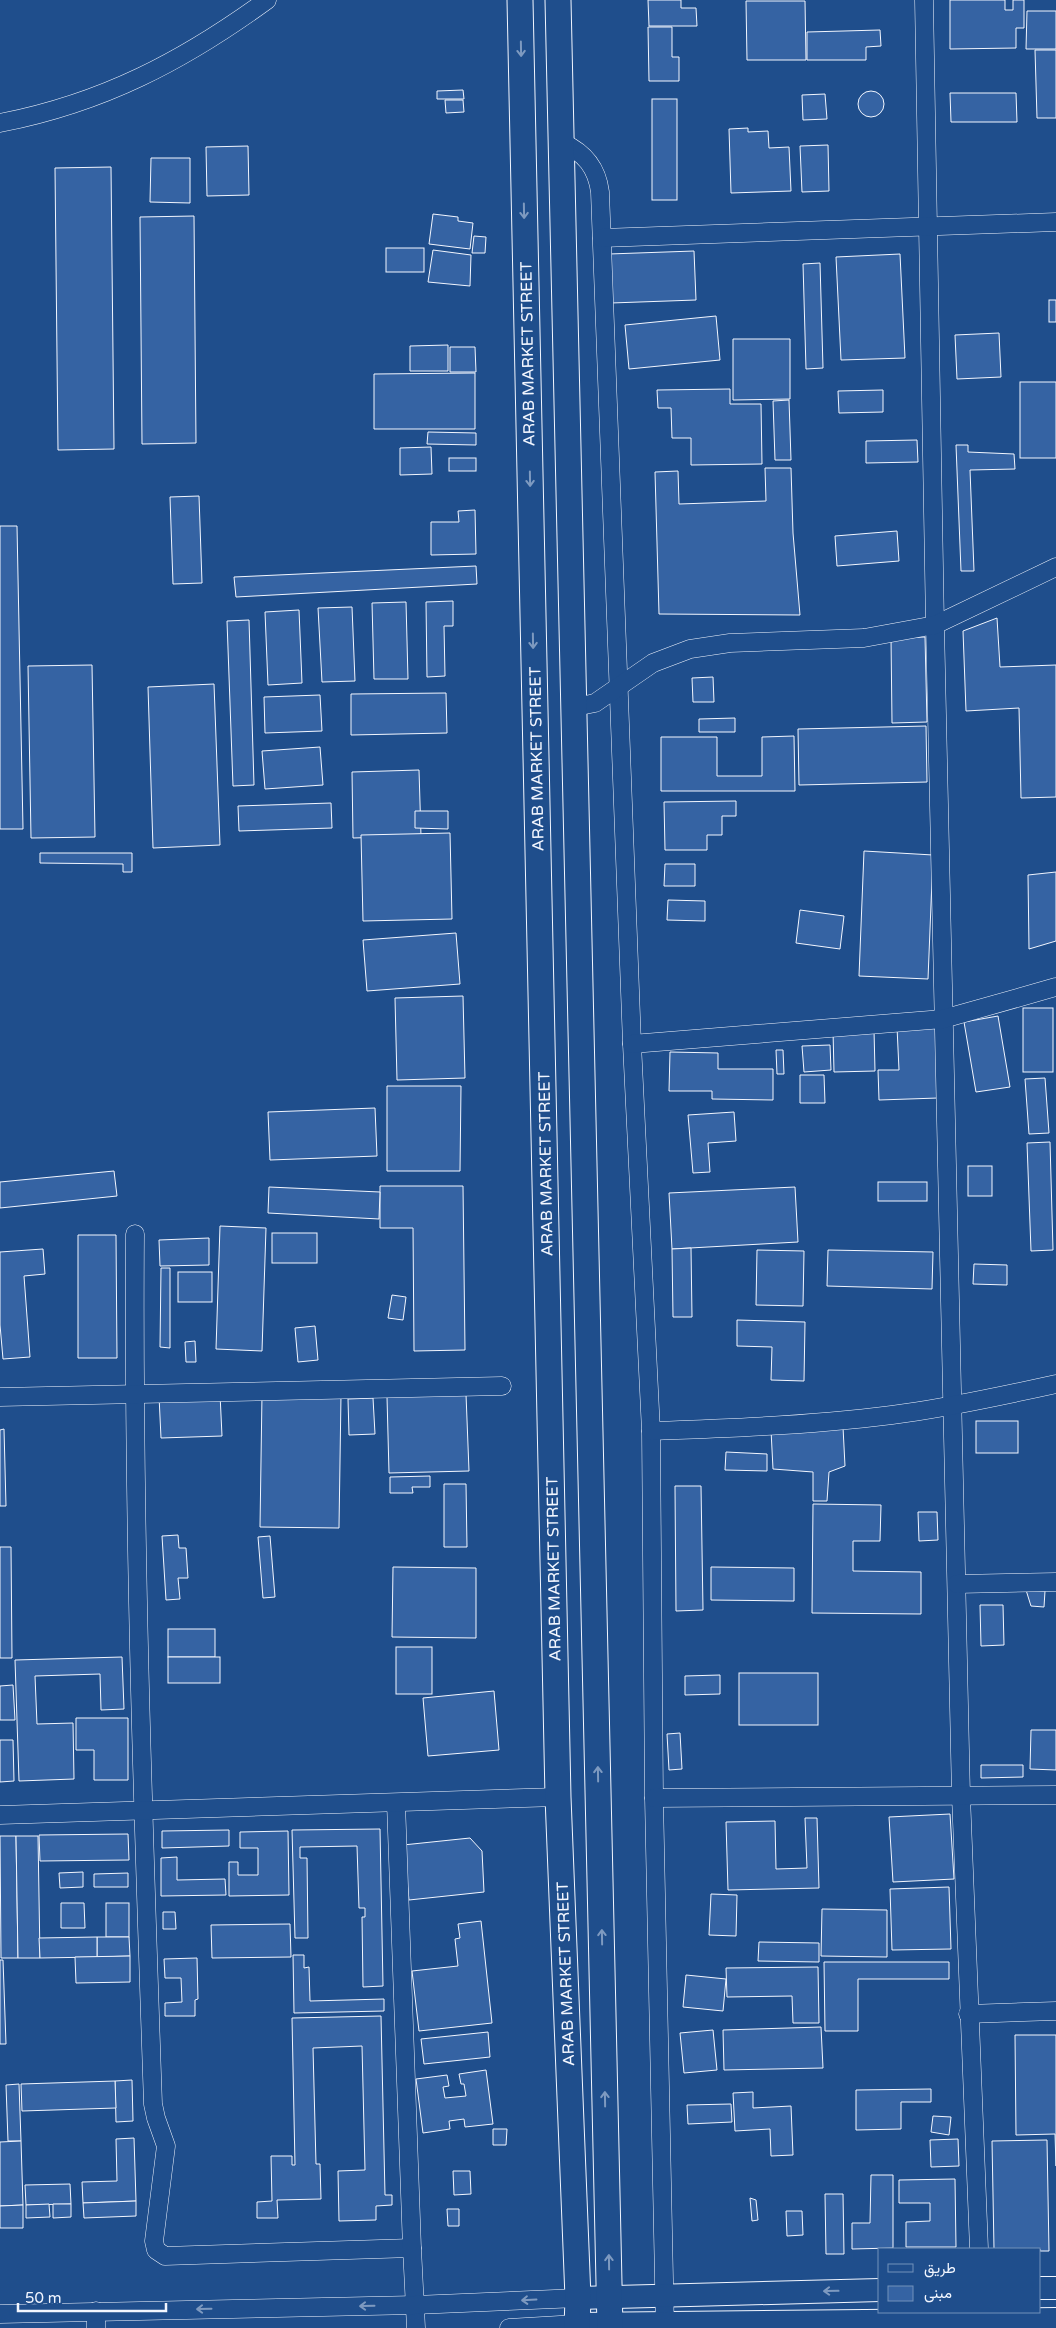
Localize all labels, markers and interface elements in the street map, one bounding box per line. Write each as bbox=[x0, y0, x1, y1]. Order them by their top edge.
one-way arrow bbox=[516, 40, 526, 56]
one-way arrow bbox=[519, 202, 529, 219]
street label: ARAB MARKET STREET bbox=[516, 261, 540, 446]
one-way arrow bbox=[525, 470, 535, 486]
one-way arrow bbox=[529, 633, 538, 649]
street label: ARAB MARKET STREET bbox=[525, 666, 549, 851]
street label: ARAB MARKET STREET bbox=[534, 1071, 558, 1256]
street label: ARAB MARKET STREET bbox=[542, 1476, 566, 1661]
one-way arrow bbox=[593, 1767, 603, 1783]
street label: ARAB MARKET STREET bbox=[553, 1881, 579, 2067]
one-way arrow bbox=[597, 1929, 606, 1945]
one-way arrow bbox=[601, 2092, 610, 2108]
legend bbox=[878, 2248, 1041, 2313]
one-way arrow bbox=[604, 2254, 614, 2270]
text: طريق bbox=[924, 2259, 956, 2278]
scale bar bbox=[18, 2280, 165, 2312]
text: مبنى bbox=[924, 2284, 952, 2303]
one-way arrow bbox=[823, 2286, 840, 2296]
text: 50 m bbox=[25, 2289, 62, 2307]
one-way arrow bbox=[522, 2296, 538, 2305]
one-way arrow bbox=[359, 2301, 375, 2310]
one-way arrow bbox=[197, 2304, 213, 2314]

